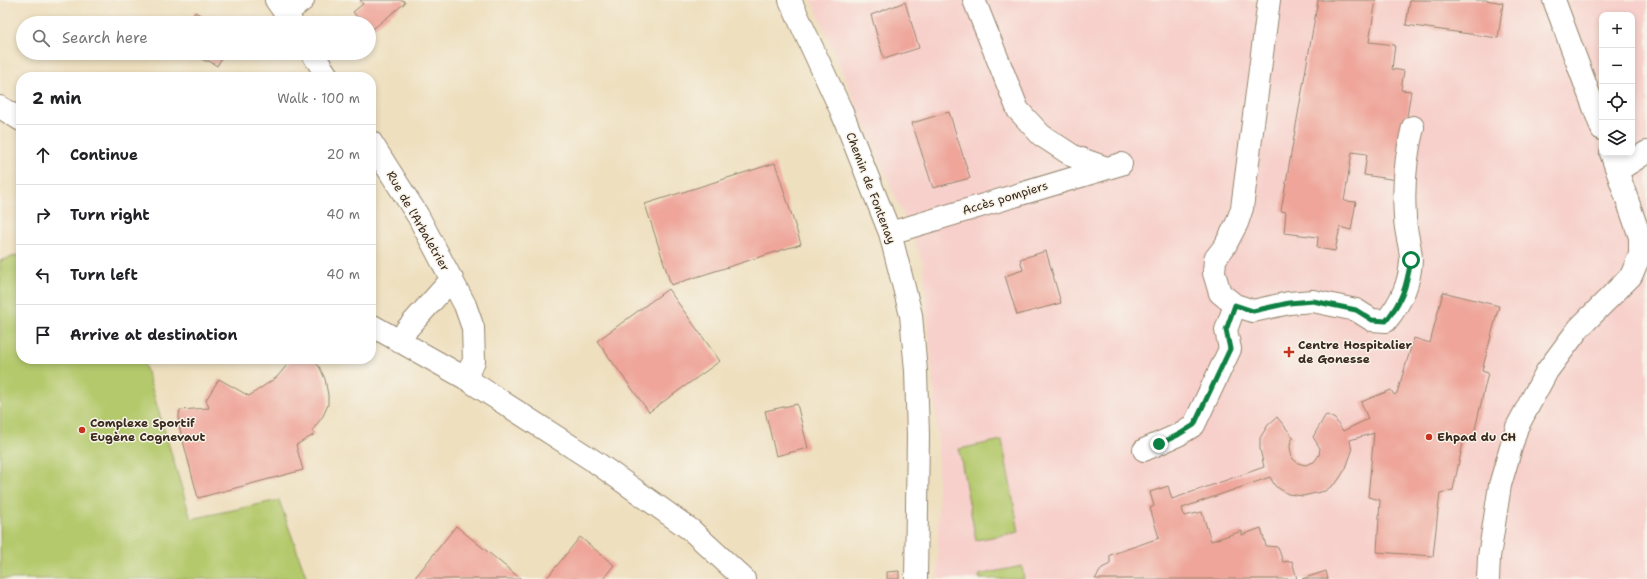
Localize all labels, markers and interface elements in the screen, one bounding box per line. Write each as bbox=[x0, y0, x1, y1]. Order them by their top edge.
map controls bbox=[1599, 12, 1635, 156]
button: + bbox=[1599, 12, 1635, 48]
search box bbox=[16, 16, 376, 60]
icon: search bbox=[30, 27, 52, 49]
text: Search here bbox=[62, 28, 148, 48]
button: − bbox=[1599, 48, 1635, 84]
button: locate bbox=[1599, 84, 1635, 120]
text: 2 min bbox=[32, 87, 82, 109]
text: Walk · 100 m bbox=[277, 90, 360, 107]
button: layers bbox=[1599, 120, 1635, 156]
street label: Chemin de Fontenay bbox=[842, 130, 900, 246]
icon: ahead bbox=[32, 144, 54, 166]
text: Continue bbox=[70, 145, 138, 165]
text: 20 m bbox=[327, 146, 360, 163]
street label: Rue de l'Arbaletrier bbox=[383, 168, 453, 274]
street label: Accès pompiers bbox=[960, 177, 1050, 219]
icon: right bbox=[32, 204, 54, 226]
text: Turn right bbox=[70, 205, 150, 225]
text: 40 m bbox=[326, 206, 360, 223]
route start bbox=[1402, 251, 1420, 269]
icon: left bbox=[32, 264, 54, 286]
text: Turn left bbox=[70, 265, 138, 285]
text: 40 m bbox=[326, 266, 360, 283]
icon: arrive bbox=[32, 324, 54, 346]
text: Arrive at destination bbox=[70, 325, 238, 345]
place label: Centre Hospitalier de Gonesse bbox=[1298, 337, 1413, 367]
marker: Centre Hospitalier de Gonesse bbox=[1283, 346, 1295, 358]
place label: Complexe Sportif Eugène Cognevaut bbox=[90, 415, 205, 445]
marker: Complexe Sportif Eugène Cognevaut bbox=[77, 425, 87, 435]
place label: Ehpad du CH bbox=[1437, 429, 1517, 445]
marker: Ehpad du CH bbox=[1424, 432, 1434, 442]
route end bbox=[1150, 435, 1168, 453]

